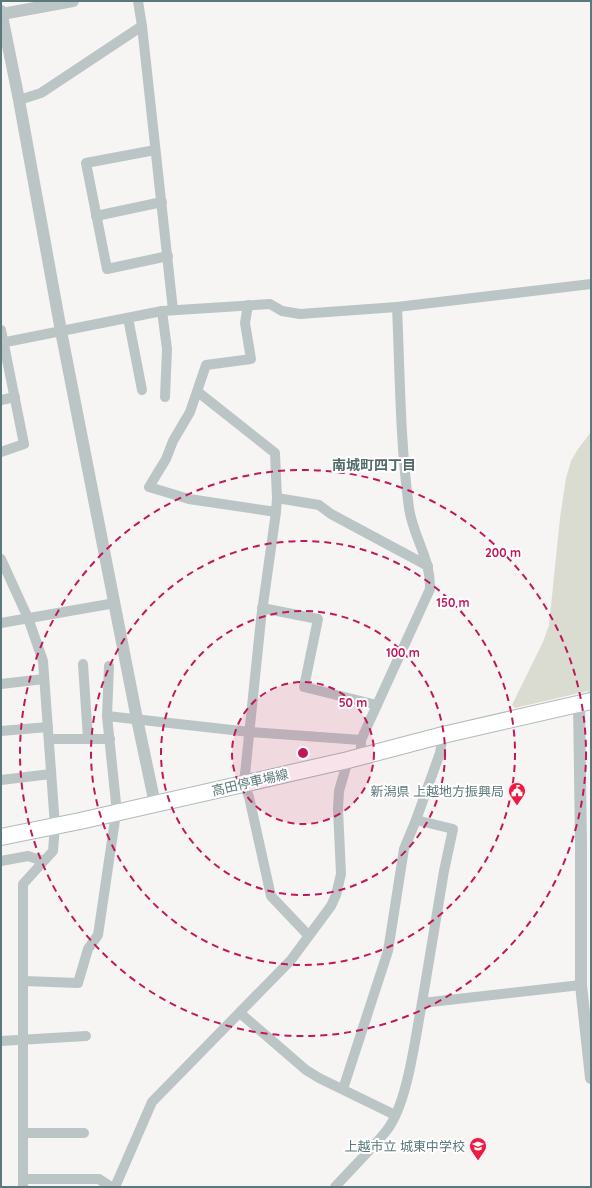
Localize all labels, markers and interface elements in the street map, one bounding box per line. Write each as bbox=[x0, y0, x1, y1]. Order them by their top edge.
district label: 南城町四丁目 bbox=[332, 456, 416, 474]
text: 200 m bbox=[485, 545, 521, 560]
text: 150 m bbox=[436, 595, 470, 610]
text: 100 m bbox=[386, 645, 420, 660]
text: 50 m bbox=[339, 695, 367, 710]
centre of rings bbox=[296, 746, 310, 760]
street label: 高田停車場線 bbox=[210, 765, 290, 799]
public building icon: 新潟県 上越地方振興局 bbox=[507, 781, 527, 806]
place label: 新潟県 上越地方振興局 bbox=[370, 783, 504, 799]
school or university icon: 上越市立 城東中学校 bbox=[468, 1136, 488, 1161]
place label: 上越市立 城東中学校 bbox=[344, 1138, 465, 1154]

